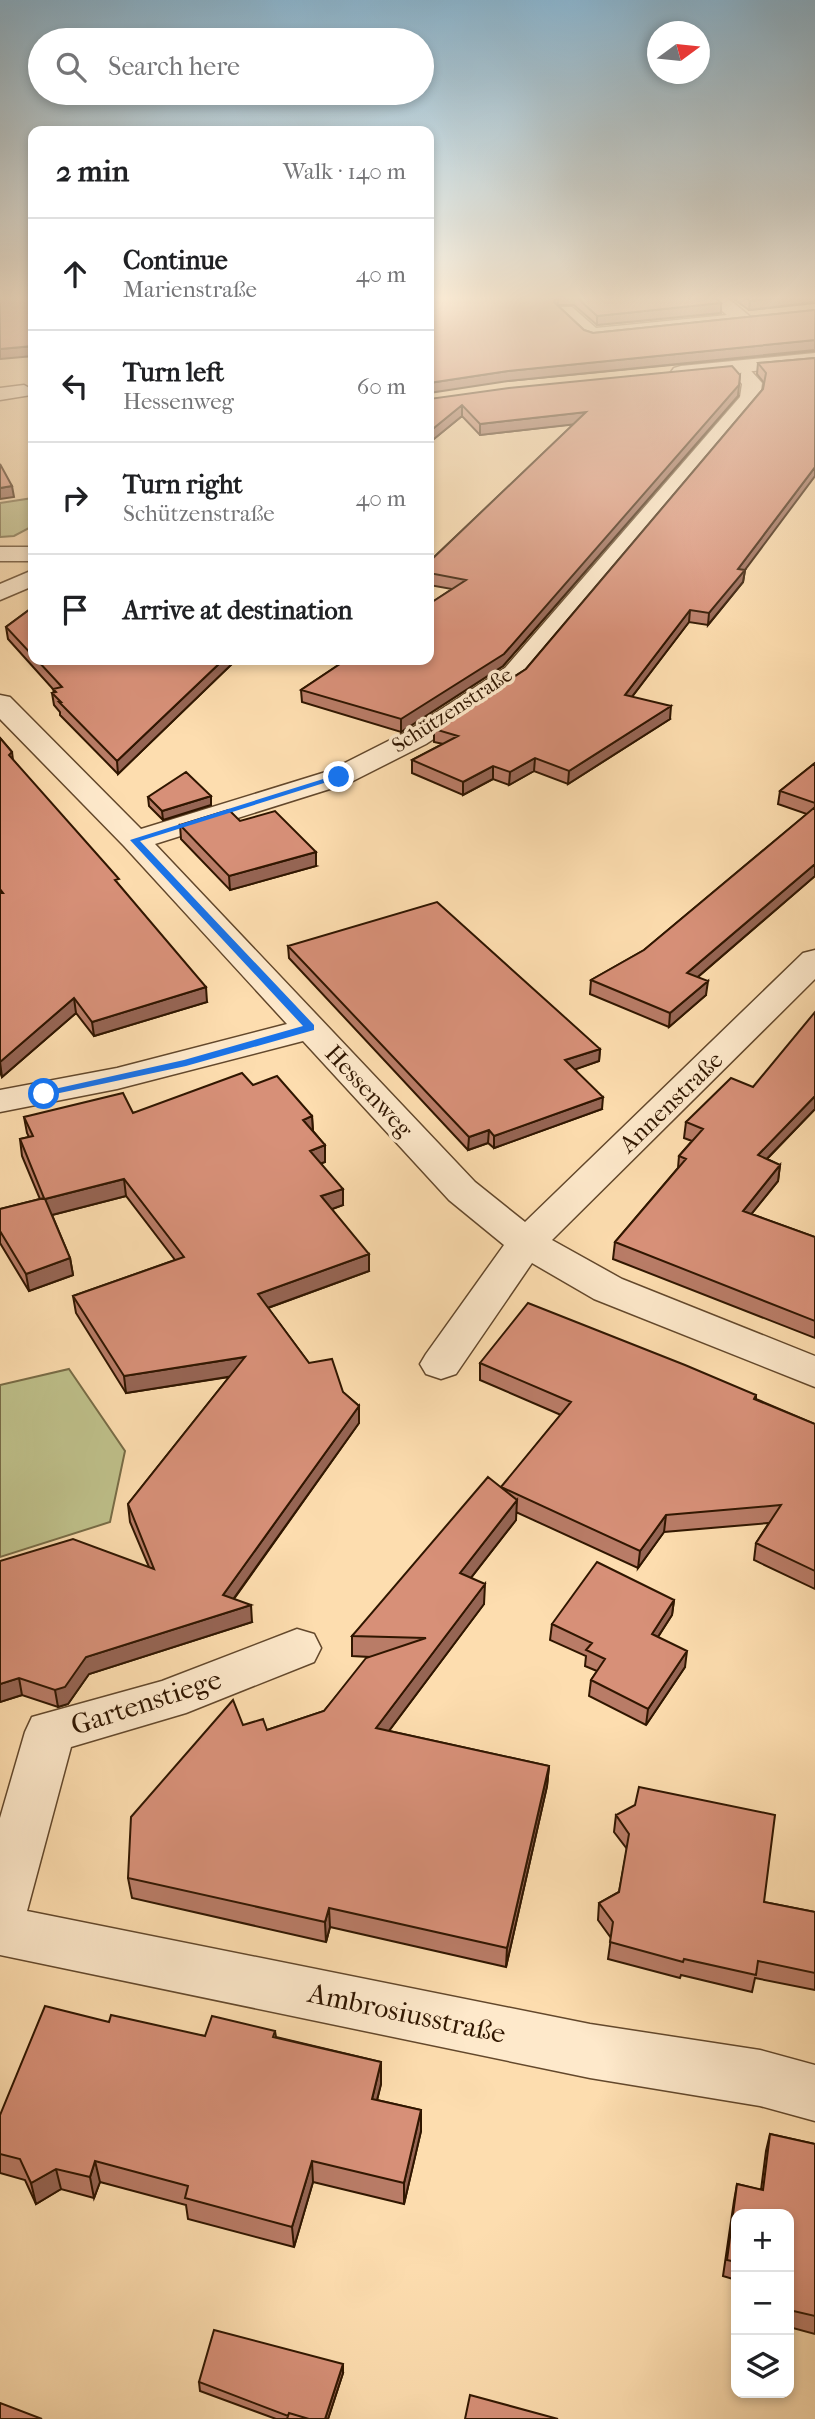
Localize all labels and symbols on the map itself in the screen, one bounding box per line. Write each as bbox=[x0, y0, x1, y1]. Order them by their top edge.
north arrow bbox=[647, 21, 710, 84]
street label: Schützenstraße bbox=[387, 662, 517, 758]
route end bbox=[323, 761, 354, 792]
street label: Hessenweg bbox=[319, 1039, 419, 1144]
street label: Annenstraße bbox=[613, 1046, 729, 1159]
route start bbox=[28, 1078, 59, 1109]
street label: Gartenstiege bbox=[67, 1662, 225, 1742]
street label: Ambrosiusstraße bbox=[304, 1976, 509, 2050]

